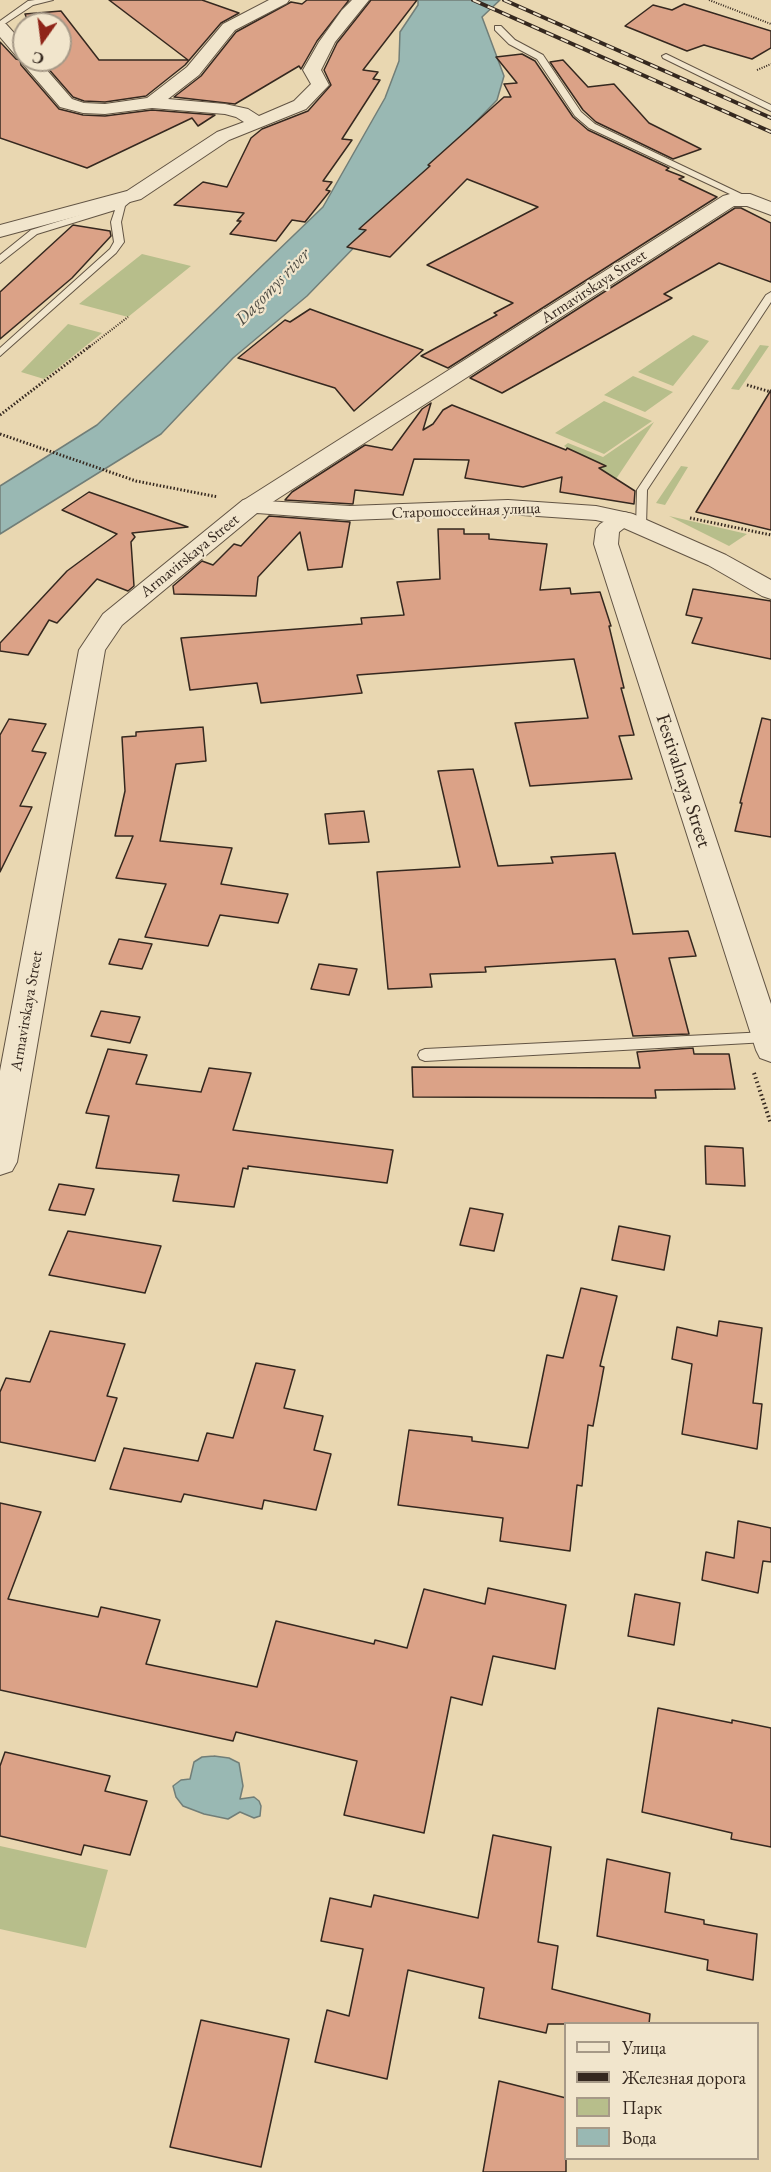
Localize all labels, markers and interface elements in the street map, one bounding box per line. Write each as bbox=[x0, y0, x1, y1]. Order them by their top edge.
north arrow bbox=[12, 12, 72, 72]
text: С bbox=[30, 46, 46, 70]
water label: Dagomys river bbox=[231, 244, 315, 330]
street label: Armavirskaya Street bbox=[538, 246, 650, 328]
street label: Старошоссейная улица bbox=[391, 499, 541, 523]
street label: Armavirskaya Street bbox=[137, 510, 243, 602]
street label: Festivalnaya Street bbox=[650, 711, 716, 851]
street label: Armavirskaya Street bbox=[7, 949, 47, 1073]
legend bbox=[564, 2022, 759, 2160]
text: Улица bbox=[622, 2036, 666, 2059]
text: Железная дорога bbox=[622, 2066, 746, 2089]
text: Парк bbox=[622, 2096, 662, 2119]
text: Вода bbox=[622, 2126, 656, 2149]

